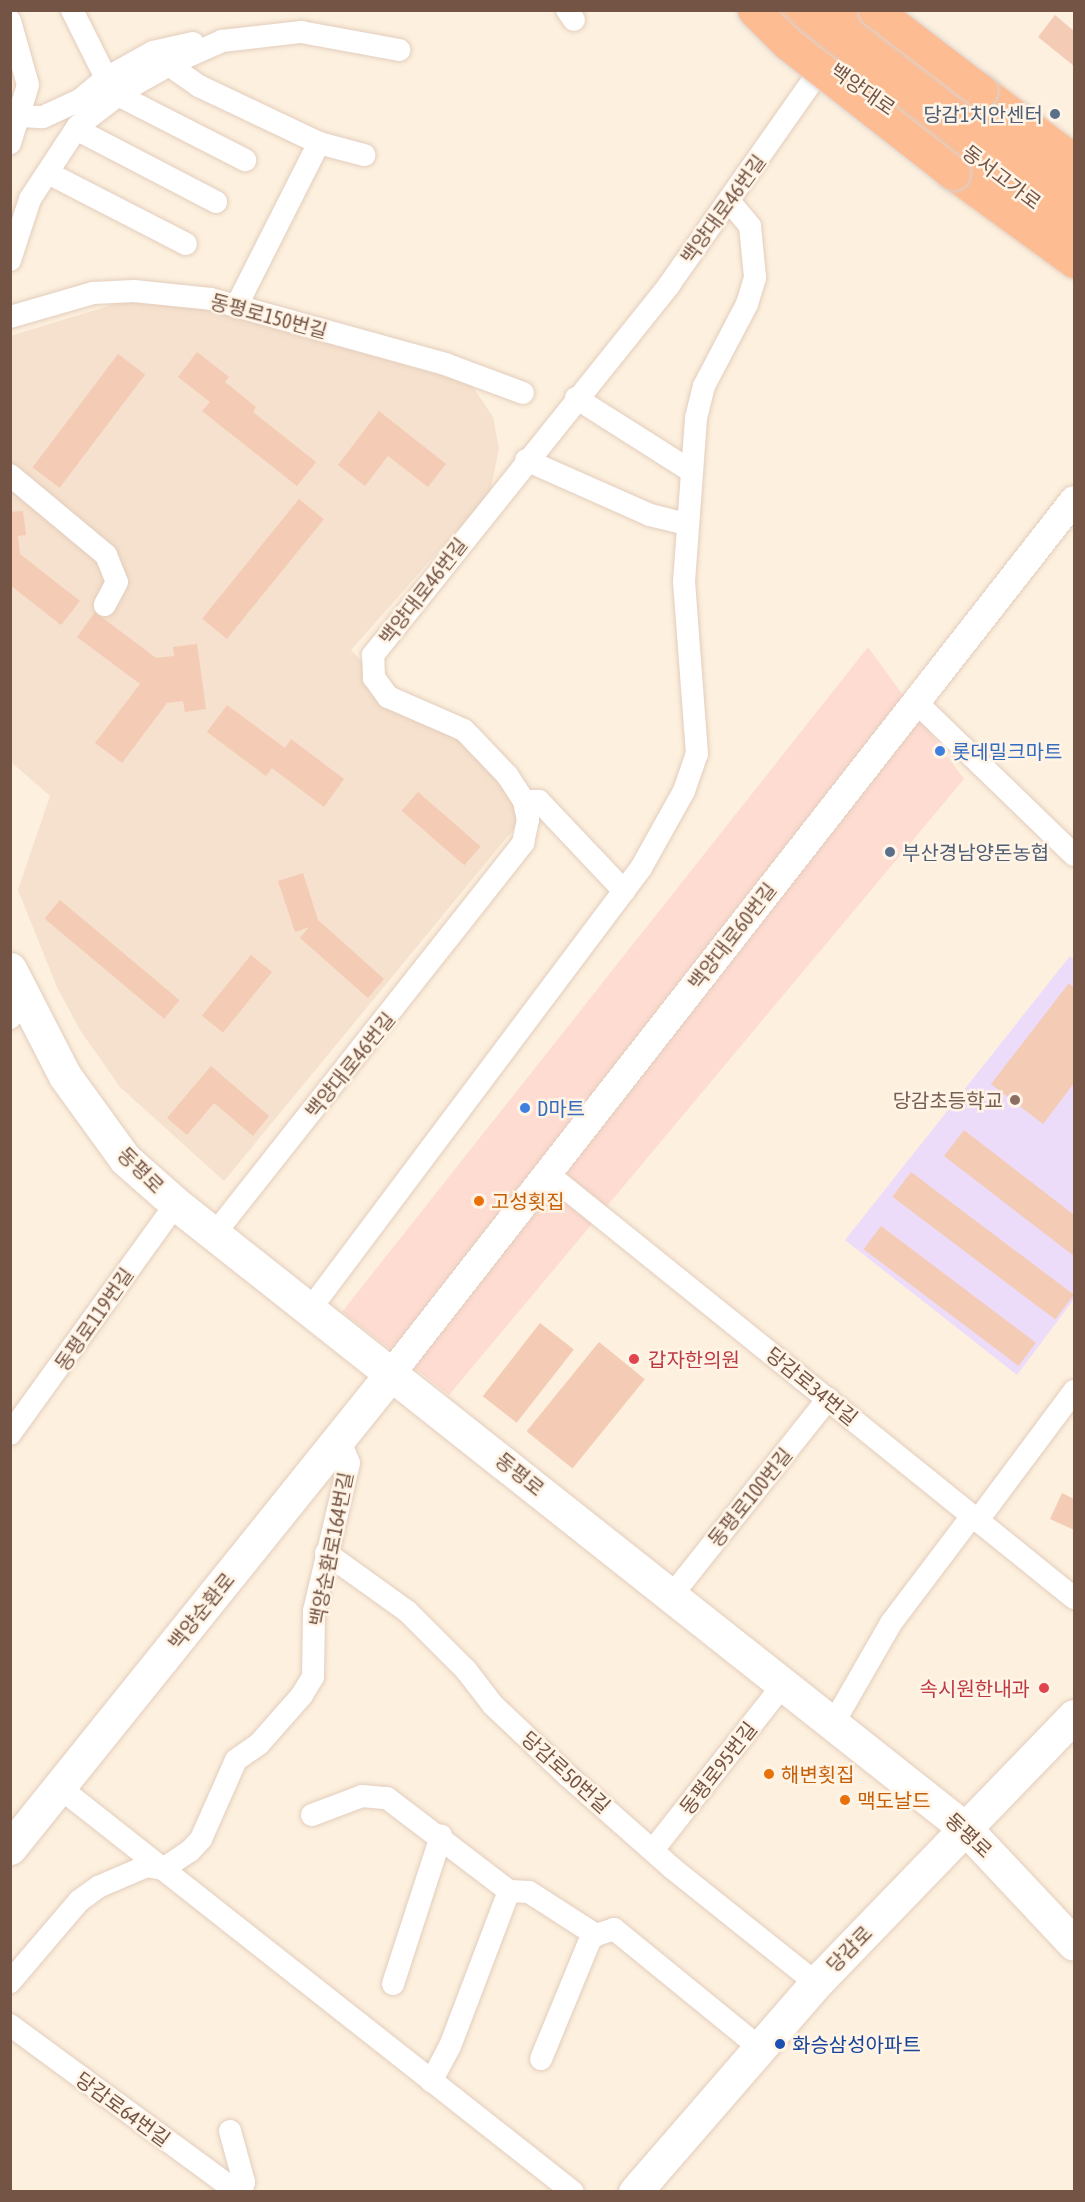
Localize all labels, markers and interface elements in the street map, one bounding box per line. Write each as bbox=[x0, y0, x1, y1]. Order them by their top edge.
street label: 백양대로 bbox=[826, 58, 900, 120]
place label: 당감1치안센터 bbox=[923, 102, 1043, 126]
marker: 당감1치안센터 bbox=[1048, 107, 1062, 121]
street label: 동서고가로 bbox=[958, 140, 1046, 214]
street label: 백양대로46번길 bbox=[675, 150, 771, 268]
street label: 동평로150번길 bbox=[208, 289, 330, 343]
street label: 백양대로46번길 bbox=[374, 533, 472, 649]
place label: 롯데밀크마트 bbox=[952, 739, 1062, 763]
marker: 롯데밀크마트 bbox=[933, 744, 947, 758]
place label: 부산경남양돈농협 bbox=[902, 840, 1049, 864]
marker: 부산경남양돈농협 bbox=[883, 845, 897, 859]
street label: 백양대로60번길 bbox=[683, 878, 781, 994]
street label: 백양대로46번길 bbox=[300, 1007, 400, 1123]
place label: 당감초등학교 bbox=[893, 1088, 1003, 1112]
marker: 당감초등학교 bbox=[1008, 1093, 1022, 1107]
place label: D마트 bbox=[537, 1096, 585, 1120]
marker: D마트 bbox=[518, 1101, 532, 1115]
street label: 동평로 bbox=[113, 1142, 169, 1198]
place label: 고성횟집 bbox=[491, 1189, 565, 1213]
marker: 고성횟집 bbox=[472, 1194, 486, 1208]
street label: 동평로119번길 bbox=[50, 1263, 138, 1375]
street label: 당감로34번길 bbox=[761, 1342, 863, 1430]
place label: 갑자한의원 bbox=[648, 1347, 740, 1371]
marker: 갑자한의원 bbox=[625, 1350, 643, 1368]
street label: 동평로100번길 bbox=[703, 1443, 797, 1551]
street label: 동평로 bbox=[491, 1447, 549, 1501]
street label: 백양순환로164번길 bbox=[304, 1470, 358, 1628]
street label: 백양순환로 bbox=[163, 1568, 239, 1654]
place label: 속시원한내과 bbox=[920, 1676, 1030, 1700]
marker: 속시원한내과 bbox=[1035, 1679, 1053, 1697]
street label: 동평로95번길 bbox=[674, 1717, 762, 1819]
street label: 당감로50번길 bbox=[517, 1726, 615, 1818]
place label: 해변횟집 bbox=[781, 1762, 855, 1786]
marker: 해변횟집 bbox=[762, 1767, 776, 1781]
place label: 맥도날드 bbox=[857, 1788, 931, 1812]
marker: 맥도날드 bbox=[838, 1793, 852, 1807]
street label: 동평로 bbox=[941, 1807, 997, 1863]
street label: 당감로 bbox=[821, 1921, 877, 1977]
place label: 화승삼성아파트 bbox=[792, 2032, 921, 2056]
marker: 화승삼성아파트 bbox=[773, 2037, 787, 2051]
street label: 당감로64번길 bbox=[71, 2067, 175, 2151]

